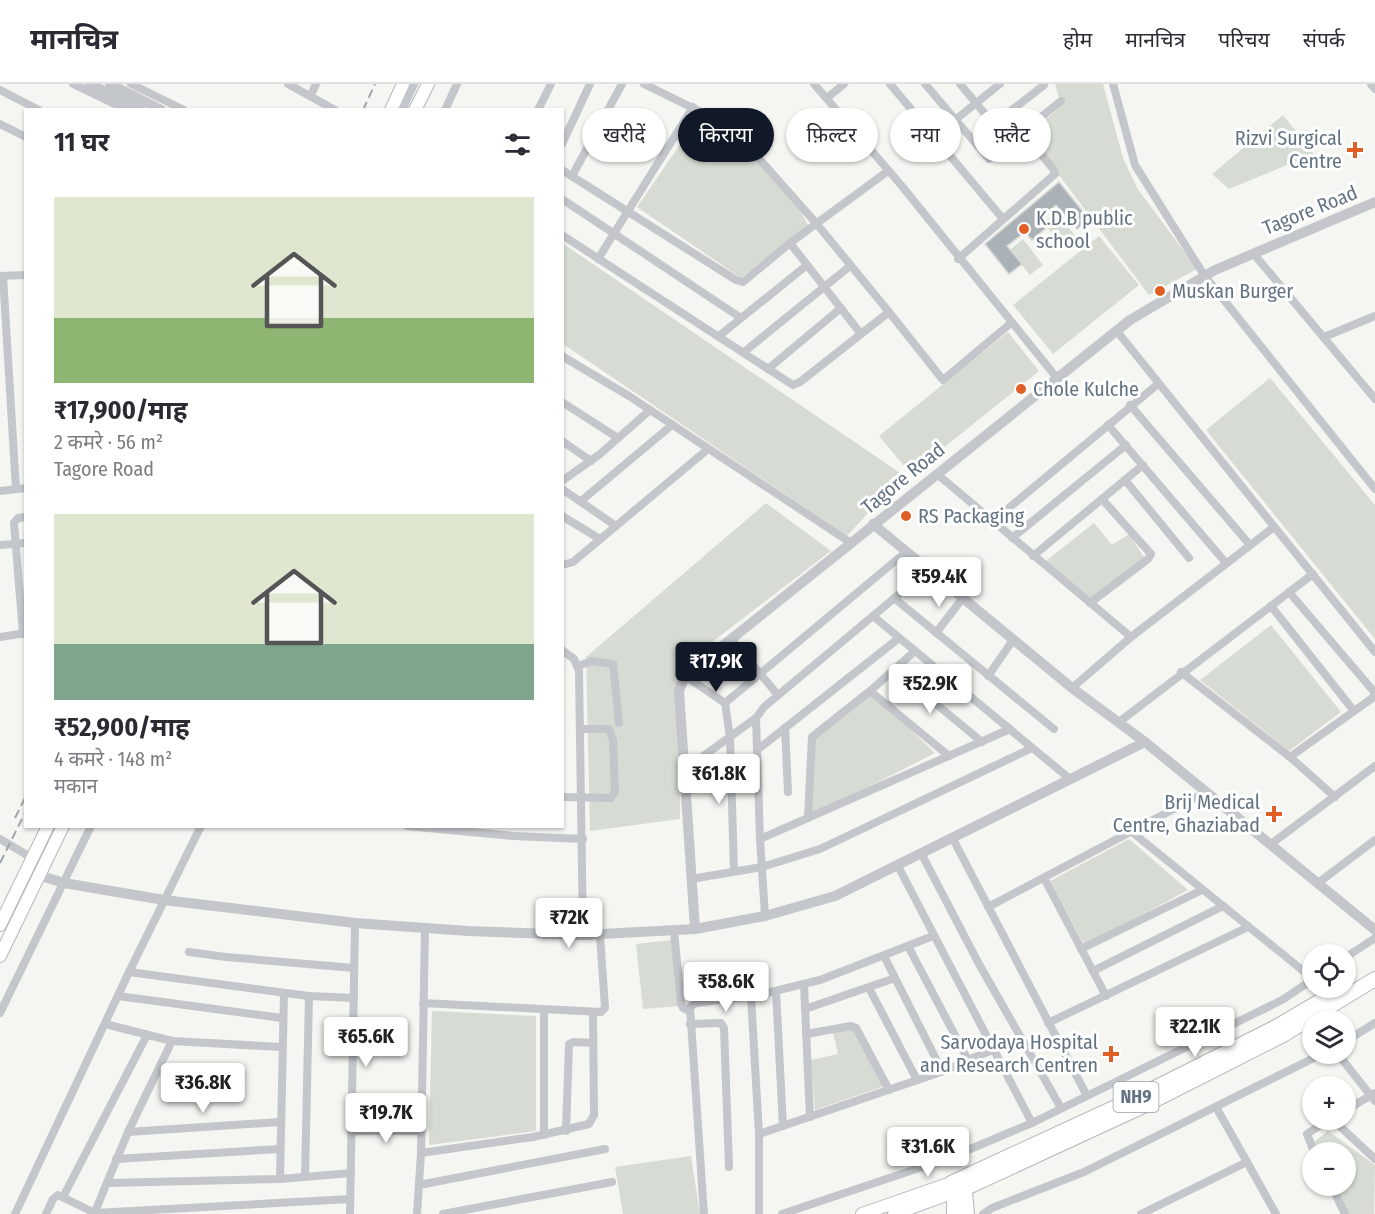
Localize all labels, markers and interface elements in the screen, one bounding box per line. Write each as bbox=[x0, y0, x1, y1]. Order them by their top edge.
text: मानचित्र bbox=[30, 23, 118, 56]
text: होम bbox=[1063, 27, 1092, 53]
text: मानचित्र bbox=[1125, 27, 1185, 53]
text: परिचय bbox=[1218, 27, 1270, 53]
text: संपर्क bbox=[1303, 27, 1345, 53]
chip: खरीदें bbox=[582, 108, 666, 162]
chip: किराया bbox=[678, 108, 774, 162]
chip: फ़िल्टर bbox=[786, 108, 878, 162]
chip: नया bbox=[890, 108, 961, 162]
chip: फ़्लैट bbox=[973, 108, 1051, 162]
place label: Rizvi Surgical Centre bbox=[1235, 126, 1342, 173]
text: 11 घर bbox=[54, 127, 109, 158]
icon: filters bbox=[501, 128, 534, 161]
marker: Rizvi Surgical Centre bbox=[1346, 141, 1364, 159]
street label: Tagore Road bbox=[1259, 180, 1361, 240]
place label: K.D.B public school bbox=[1036, 206, 1133, 253]
marker: K.D.B public school bbox=[1017, 222, 1031, 236]
icon: home bbox=[240, 236, 348, 344]
place label: Muskan Burger bbox=[1172, 279, 1293, 303]
marker: Muskan Burger bbox=[1153, 284, 1167, 298]
place label: Chole Kulche bbox=[1033, 377, 1139, 401]
marker: Chole Kulche bbox=[1014, 382, 1028, 396]
text: ₹17,900/माह bbox=[54, 395, 187, 426]
text: 2 कमरे · 56 m² bbox=[54, 430, 163, 454]
street label: Tagore Road bbox=[857, 437, 949, 519]
text: Tagore Road bbox=[54, 457, 154, 481]
place label: RS Packaging bbox=[918, 504, 1025, 528]
marker: RS Packaging bbox=[899, 509, 913, 523]
icon: home bbox=[240, 553, 348, 661]
pin: ₹59.4K bbox=[890, 557, 988, 608]
text: ₹59.4K bbox=[911, 564, 967, 588]
pin: ₹17.9K bbox=[667, 642, 765, 693]
text: ₹17.9K bbox=[690, 649, 742, 673]
pin: ₹52.9K bbox=[881, 664, 979, 715]
text: ₹52.9K bbox=[903, 671, 957, 695]
text: ₹52,900/माह bbox=[54, 712, 190, 743]
text: 4 कमरे · 148 m² bbox=[54, 747, 172, 771]
pin: ₹61.8K bbox=[670, 754, 768, 805]
text: ₹61.8K bbox=[692, 761, 746, 785]
text: मकान bbox=[54, 774, 98, 798]
place label: Brij Medical Centre, Ghaziabad bbox=[1113, 790, 1260, 837]
marker: Brij Medical Centre, Ghaziabad bbox=[1265, 805, 1283, 823]
pin: ₹72K bbox=[533, 898, 605, 949]
text: ₹72K bbox=[549, 905, 589, 929]
map controls bbox=[1302, 944, 1356, 1196]
button: locate bbox=[1302, 944, 1356, 998]
pin: ₹58.6K bbox=[677, 962, 775, 1013]
text: ₹58.6K bbox=[698, 969, 754, 993]
pin: ₹22.1K bbox=[1146, 1007, 1244, 1058]
button: layers bbox=[1302, 1010, 1356, 1064]
text: ₹22.1K bbox=[1170, 1014, 1220, 1038]
pin: ₹65.6K bbox=[317, 1017, 415, 1068]
text: ₹65.6K bbox=[338, 1024, 394, 1048]
place label: Sarvodaya Hospital and Research Centren bbox=[920, 1030, 1098, 1077]
marker: Sarvodaya Hospital and Research Centren bbox=[1102, 1045, 1120, 1063]
pin: ₹36.8K bbox=[154, 1063, 252, 1114]
text: ₹36.8K bbox=[175, 1070, 231, 1094]
button: + bbox=[1302, 1076, 1356, 1130]
road number: NH9 bbox=[1114, 1082, 1158, 1112]
pin: ₹19.7K bbox=[337, 1093, 435, 1144]
text: ₹19.7K bbox=[359, 1100, 413, 1124]
pin: ₹31.6K bbox=[879, 1127, 977, 1178]
text: ₹31.6K bbox=[901, 1134, 955, 1158]
button: − bbox=[1302, 1142, 1356, 1196]

